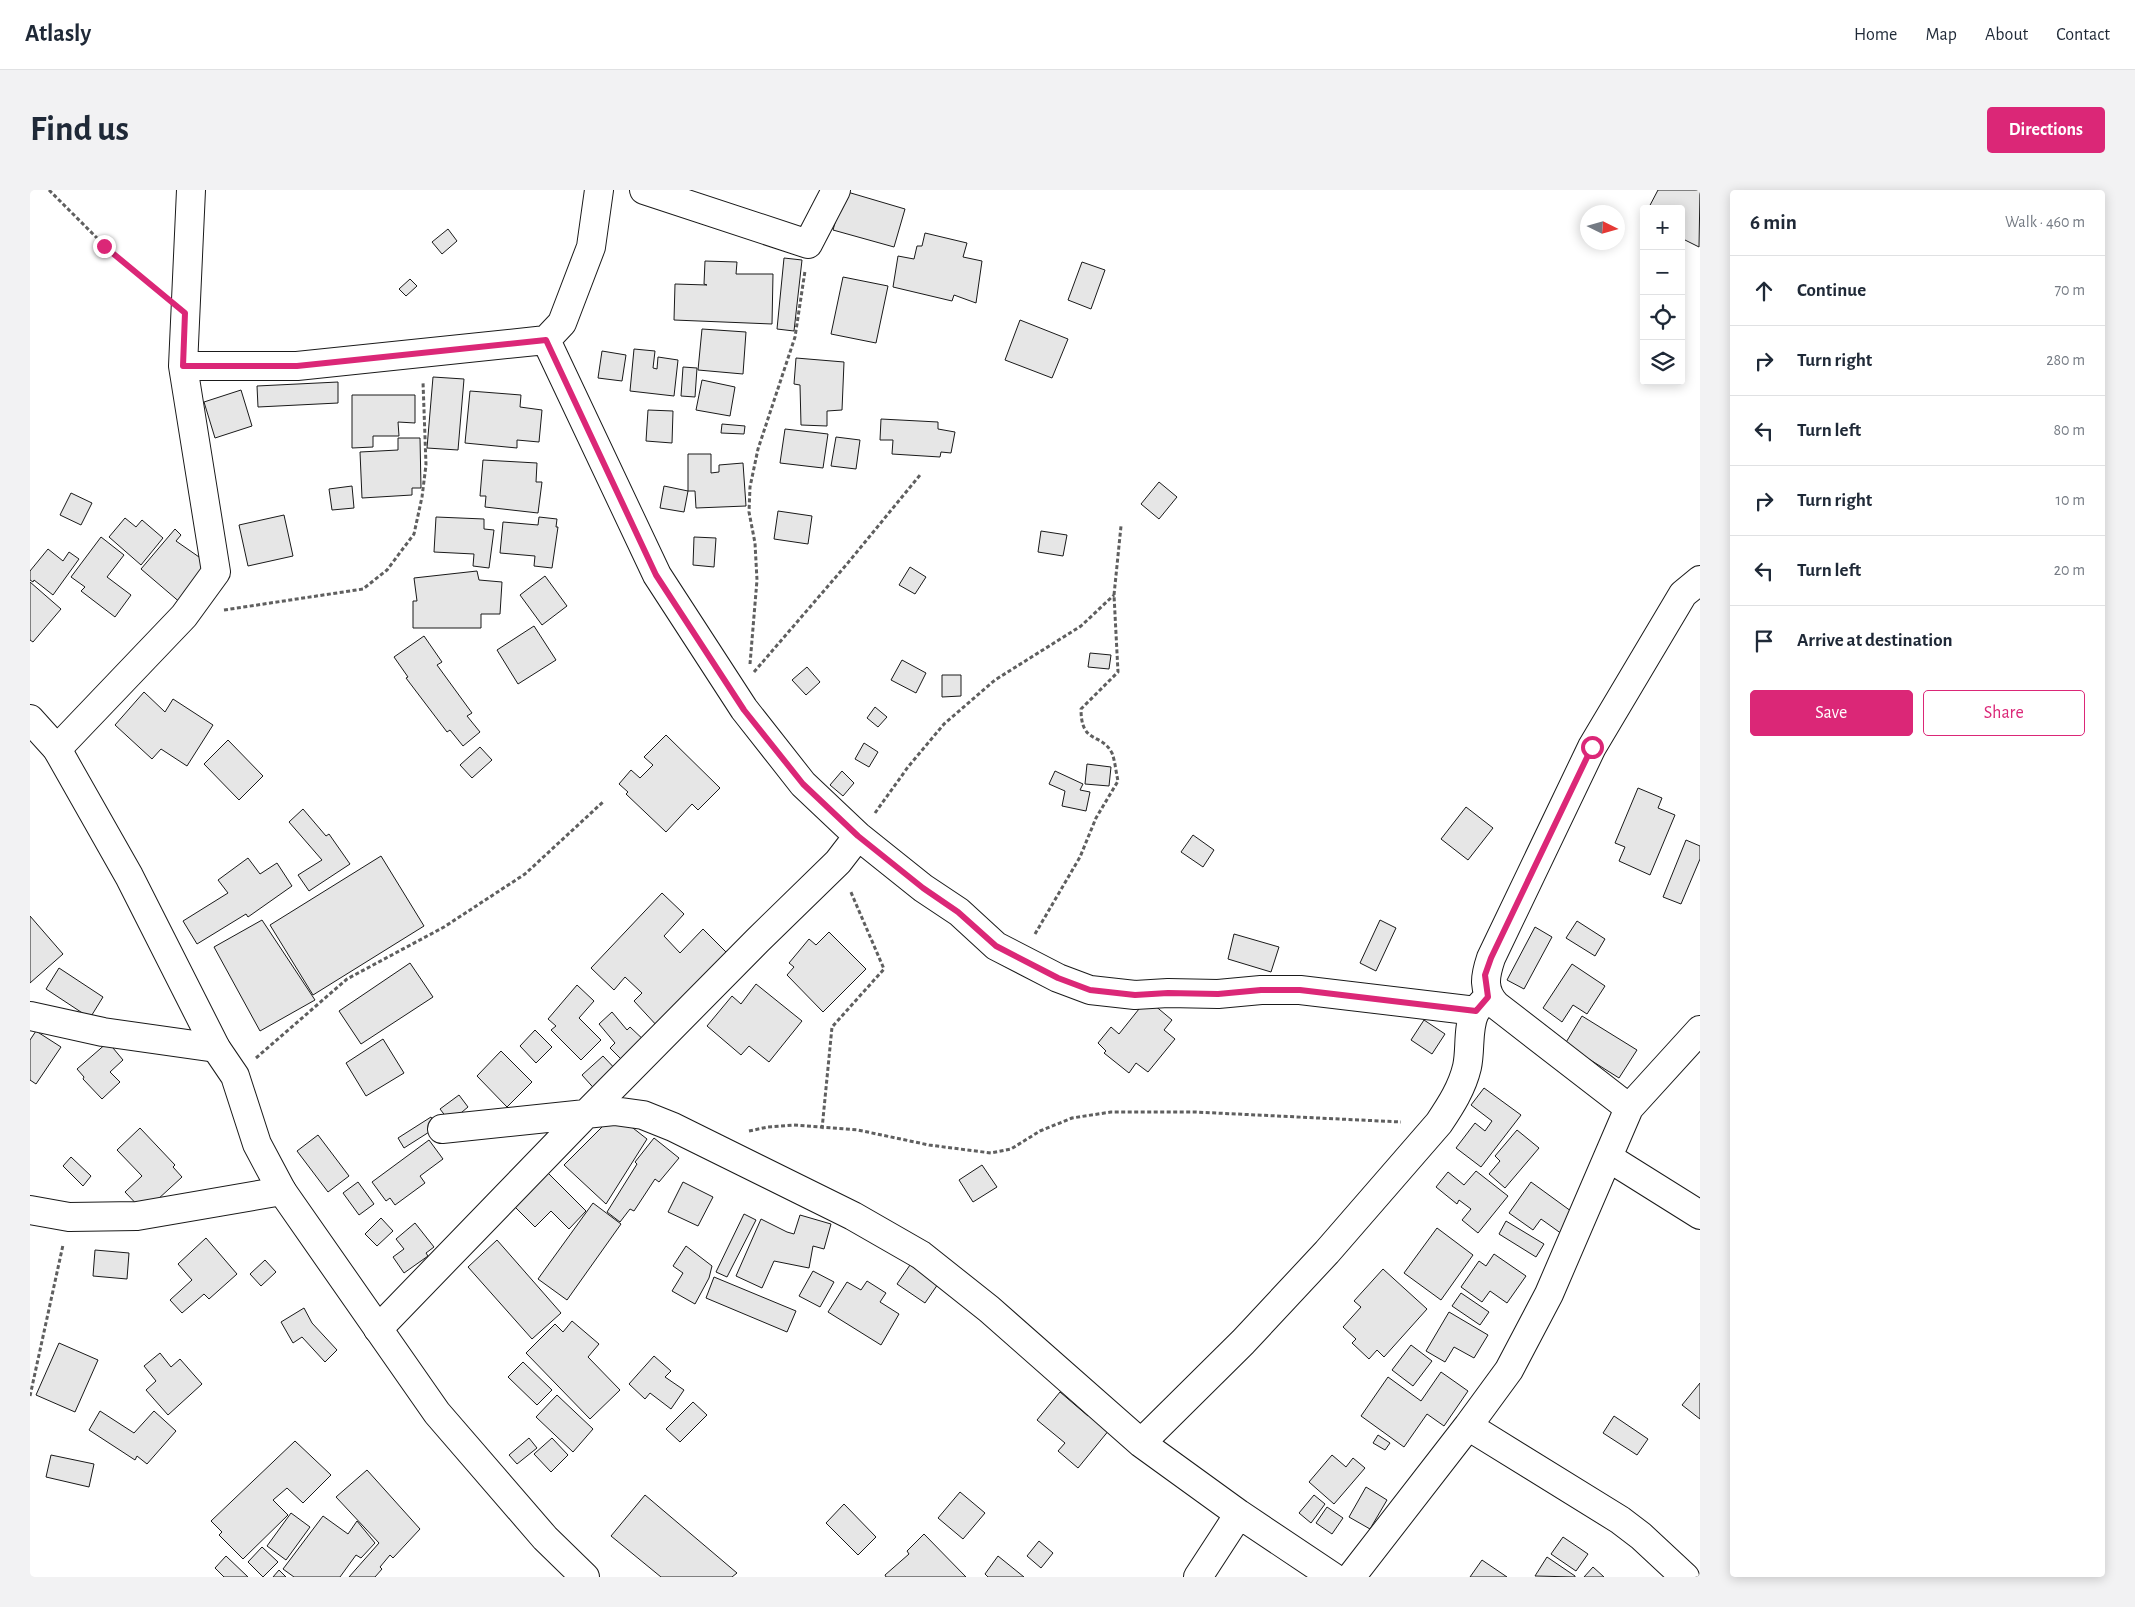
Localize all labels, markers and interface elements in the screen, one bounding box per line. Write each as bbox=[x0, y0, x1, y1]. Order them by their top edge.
text: Atlasly bbox=[25, 22, 91, 46]
text: Home bbox=[1854, 26, 1897, 44]
text: Map bbox=[1925, 26, 1957, 44]
text: About bbox=[1985, 26, 2028, 44]
text: Contact bbox=[2056, 26, 2110, 44]
button: Directions bbox=[1987, 107, 2105, 153]
text: Find us bbox=[30, 112, 129, 147]
north arrow bbox=[1580, 205, 1625, 250]
map controls bbox=[1640, 205, 1685, 385]
button: + bbox=[1640, 205, 1685, 250]
text: 6 min bbox=[1750, 212, 1797, 233]
text: Walk · 460 m bbox=[2005, 214, 2085, 230]
route end bbox=[93, 235, 116, 258]
button: − bbox=[1640, 250, 1685, 295]
icon: ahead bbox=[1750, 277, 1778, 305]
text: Continue bbox=[1797, 281, 1866, 300]
text: 70 m bbox=[2054, 282, 2085, 298]
button: locate bbox=[1640, 295, 1685, 340]
button: layers bbox=[1640, 340, 1685, 385]
icon: right bbox=[1750, 347, 1778, 375]
text: Turn right bbox=[1797, 351, 1872, 370]
text: 280 m bbox=[2046, 352, 2085, 368]
icon: left bbox=[1750, 417, 1778, 445]
text: Turn left bbox=[1797, 421, 1861, 440]
text: 80 m bbox=[2054, 422, 2085, 438]
icon: right bbox=[1750, 487, 1778, 515]
text: Turn right bbox=[1797, 491, 1872, 510]
text: 10 m bbox=[2056, 492, 2085, 508]
icon: left bbox=[1750, 557, 1778, 585]
text: Turn left bbox=[1797, 561, 1861, 580]
text: 20 m bbox=[2054, 562, 2085, 578]
icon: arrive bbox=[1750, 627, 1778, 655]
text: Arrive at destination bbox=[1797, 631, 1953, 650]
button: Save bbox=[1750, 690, 1913, 736]
button: Share bbox=[1923, 690, 2085, 736]
route start bbox=[1581, 736, 1604, 759]

